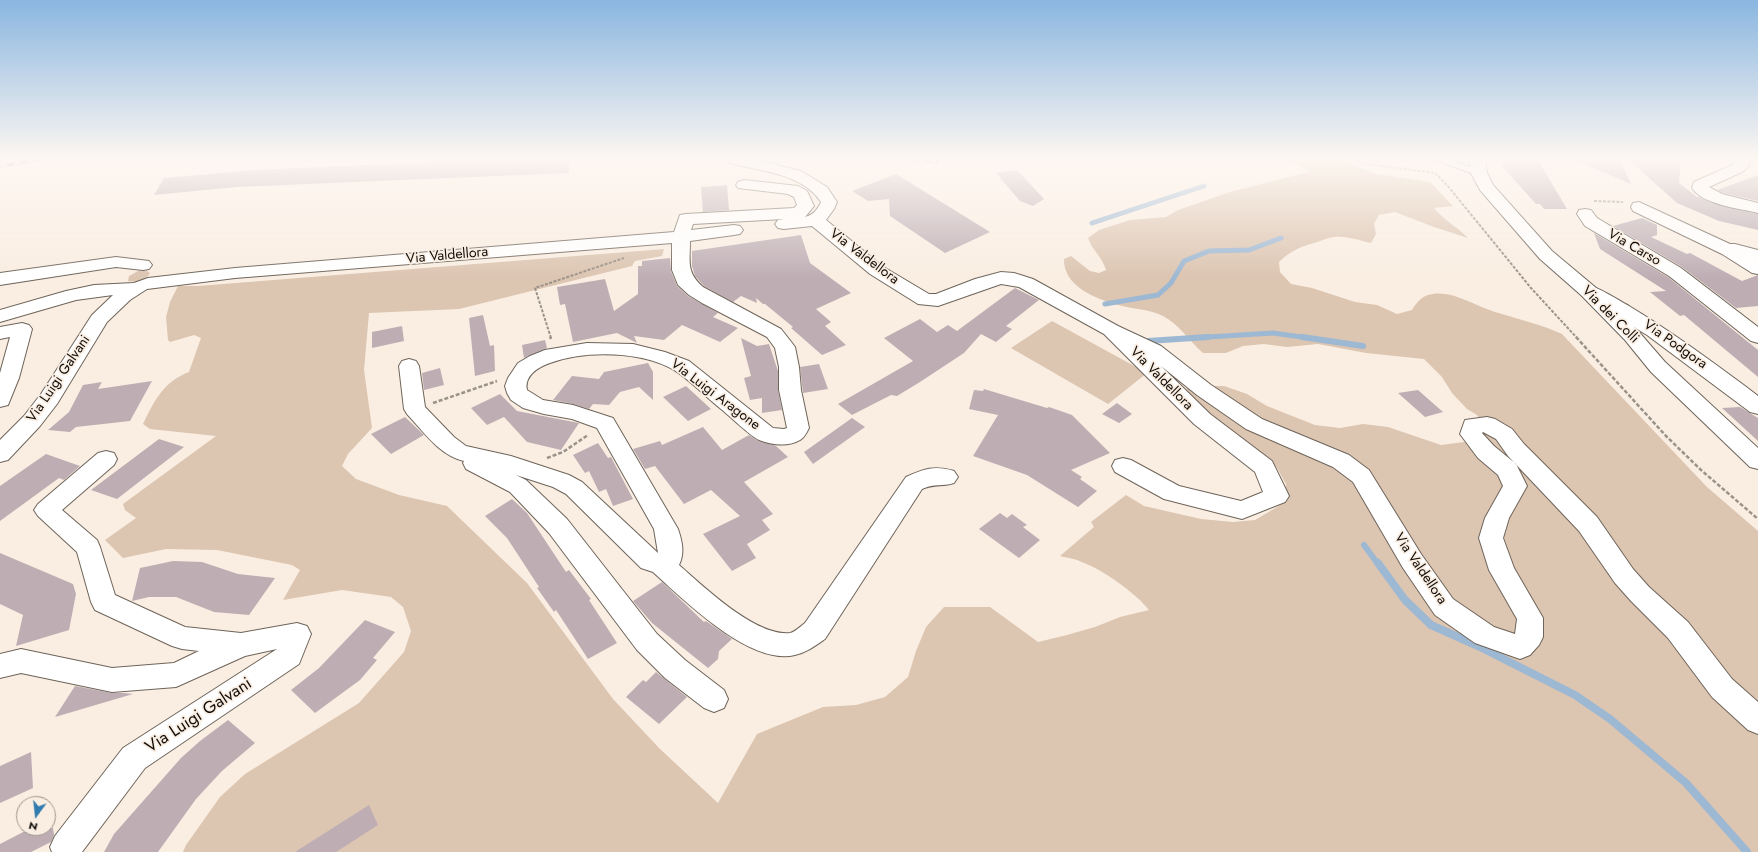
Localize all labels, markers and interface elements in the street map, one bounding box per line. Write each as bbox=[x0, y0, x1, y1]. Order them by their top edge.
street label: Via Valdellora bbox=[826, 225, 902, 289]
street label: Via Carso bbox=[1605, 226, 1663, 270]
street label: Via Valdellora bbox=[405, 244, 489, 268]
street label: Via dei Colli bbox=[1578, 283, 1642, 347]
street label: Via Podgora bbox=[1640, 317, 1710, 373]
street label: Via Luigi Galvani bbox=[24, 332, 94, 426]
street label: Via Valdellora bbox=[1126, 344, 1196, 414]
street label: Via Luigi Aragone bbox=[667, 356, 763, 434]
street label: Via Valdellora bbox=[1390, 530, 1450, 608]
street label: Via Luigi Galvani bbox=[142, 674, 256, 758]
north arrow bbox=[16, 796, 56, 836]
text: N bbox=[27, 818, 39, 835]

